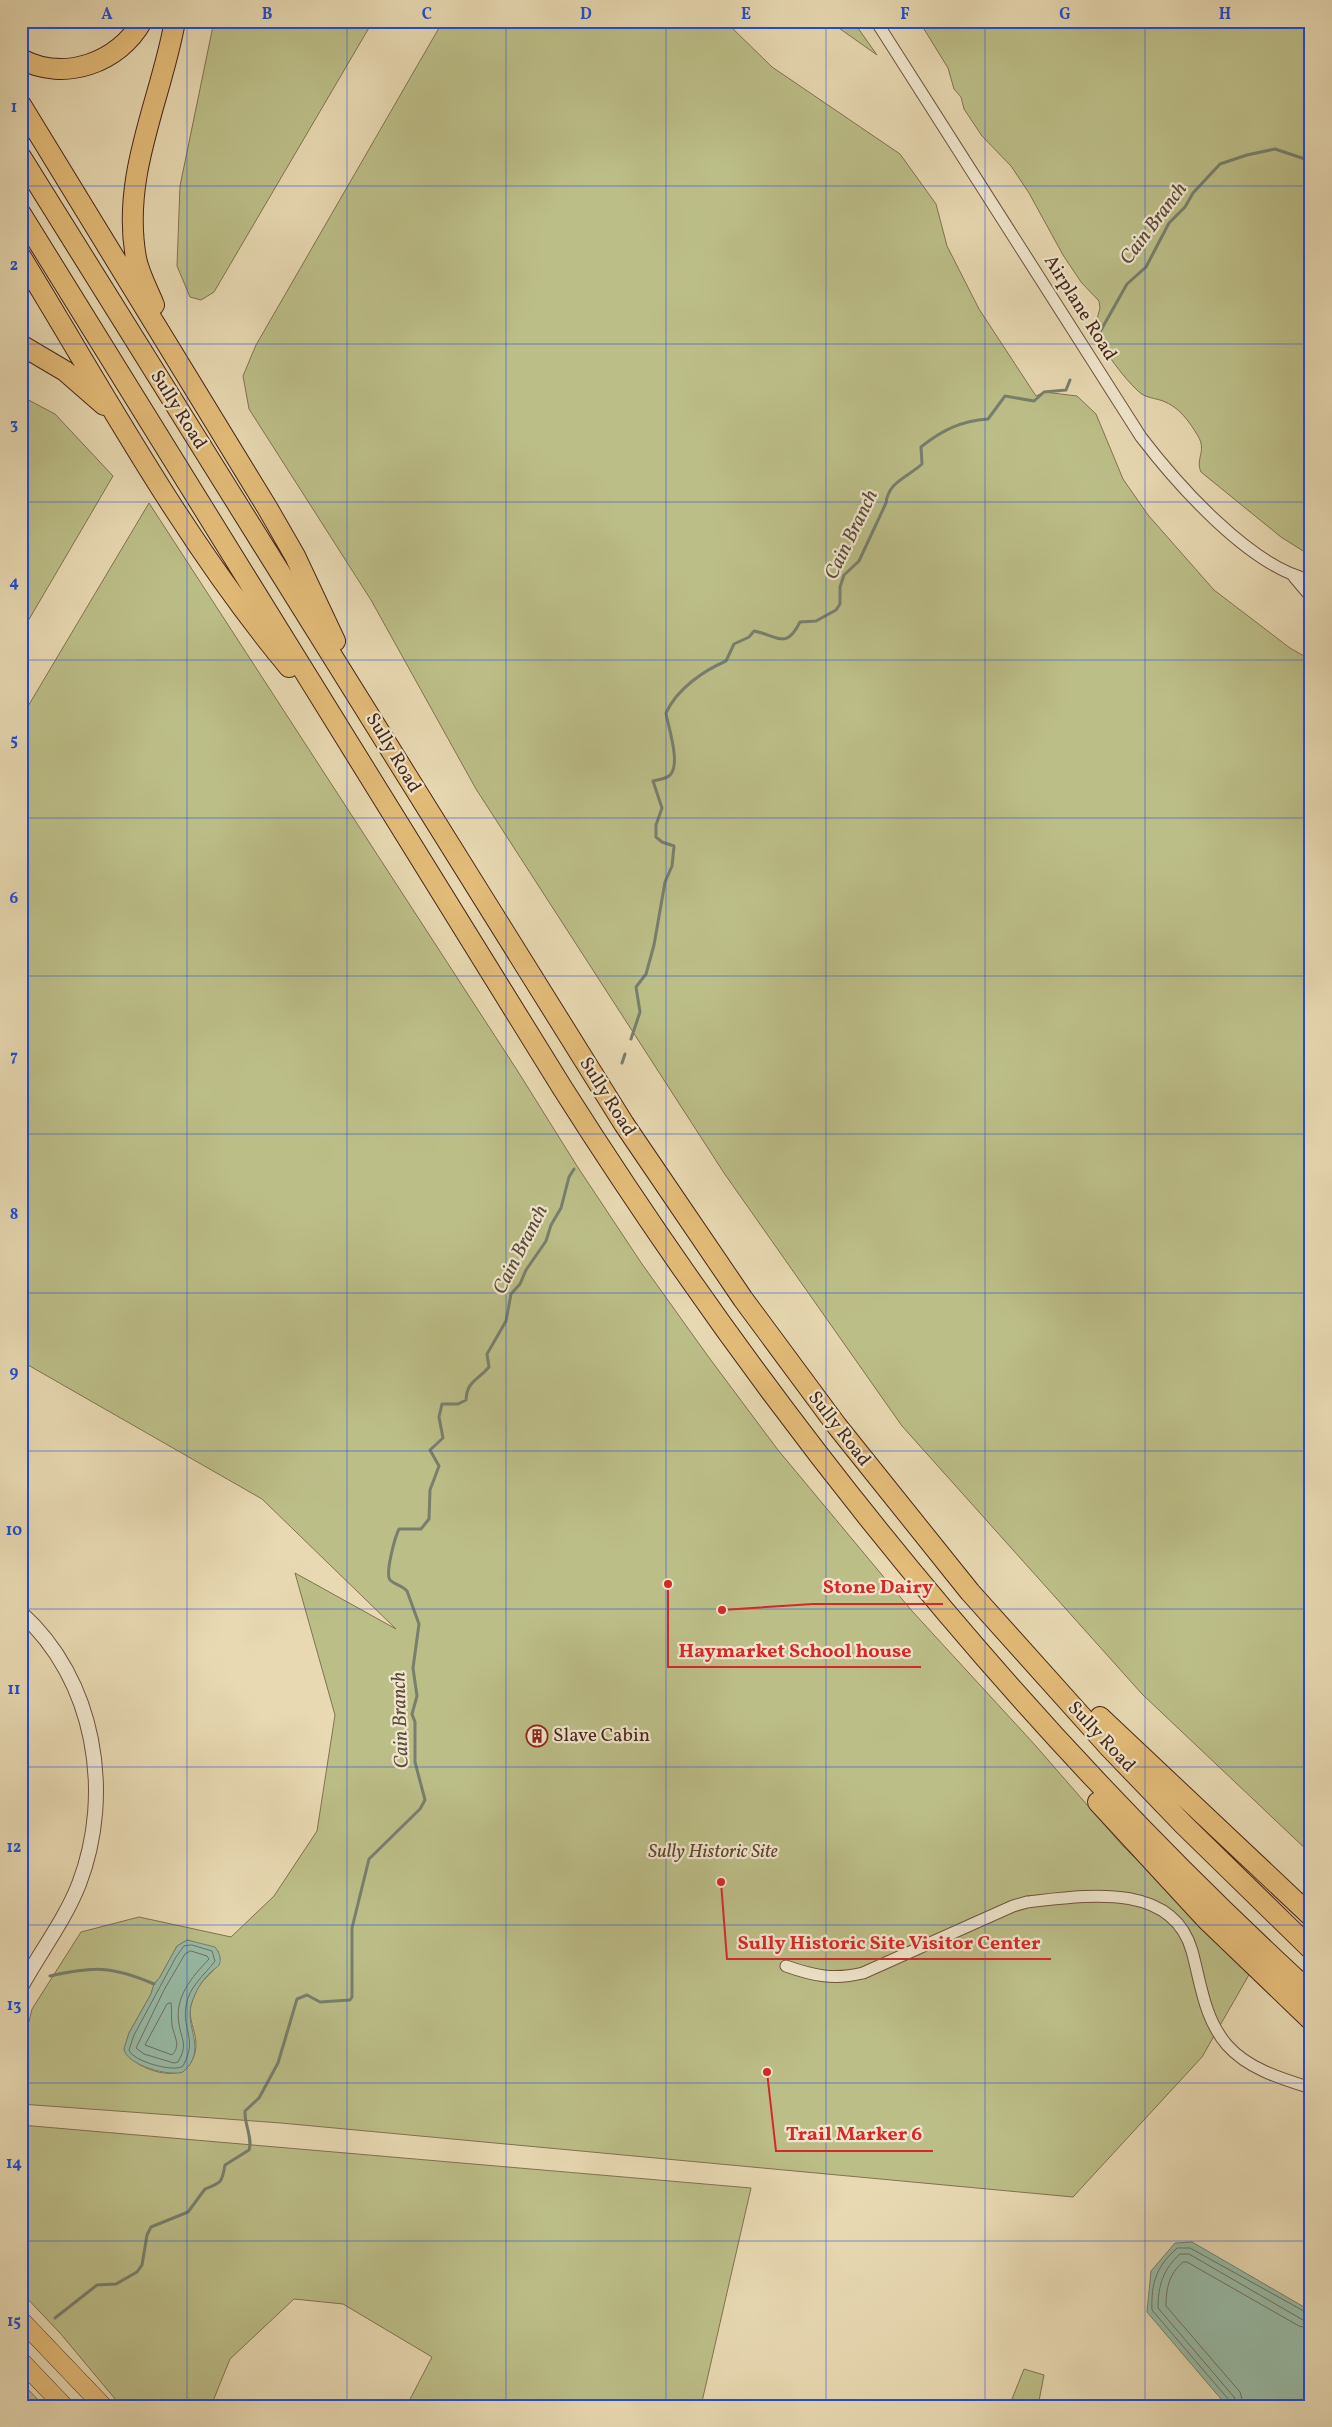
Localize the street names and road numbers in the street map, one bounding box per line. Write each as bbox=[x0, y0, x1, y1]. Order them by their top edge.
street label: Airplane Road bbox=[1037, 250, 1123, 366]
street label: Sully Road bbox=[143, 365, 213, 455]
street label: Sully Road bbox=[359, 708, 427, 798]
street label: Sully Road bbox=[572, 1052, 642, 1142]
street label: Sully Road bbox=[801, 1386, 877, 1472]
street label: Sully Road bbox=[1061, 1696, 1141, 1778]

